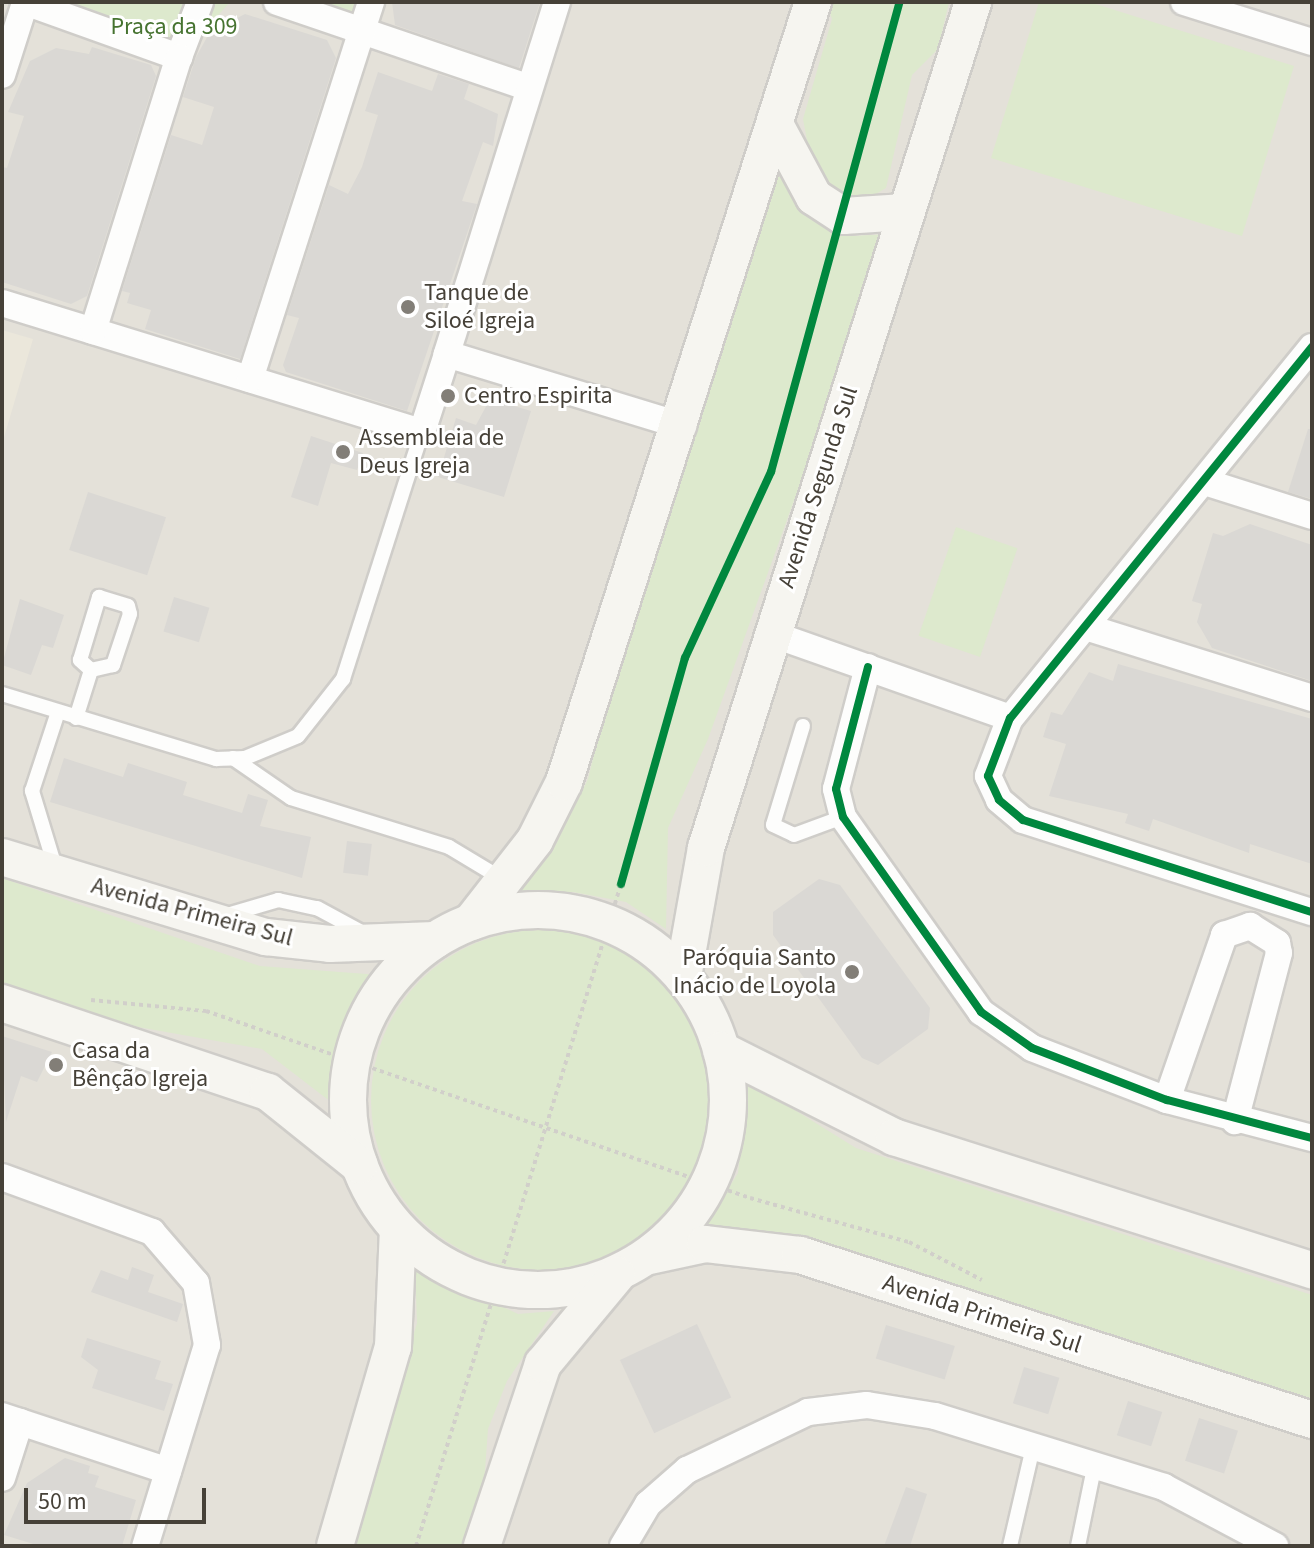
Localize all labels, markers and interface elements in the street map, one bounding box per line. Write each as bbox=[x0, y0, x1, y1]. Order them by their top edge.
park label: Praça da 309 bbox=[110, 13, 238, 41]
place label: Tanque de Siloé Igreja bbox=[424, 279, 535, 335]
marker: Tanque de Siloé Igreja bbox=[399, 298, 417, 316]
place label: Centro Espirita bbox=[464, 382, 613, 410]
street label: Avenida Segunda Sul bbox=[772, 383, 864, 591]
marker: Centro Espirita bbox=[439, 387, 457, 405]
place label: Assembleia de Deus Igreja bbox=[359, 424, 504, 480]
marker: Assembleia de Deus Igreja bbox=[334, 443, 352, 461]
street label: Avenida Primeira Sul bbox=[88, 871, 296, 953]
place label: Paróquia Santo Inácio de Loyola bbox=[673, 944, 836, 1000]
marker: Paróquia Santo Inácio de Loyola bbox=[843, 963, 861, 981]
place label: Casa da Bênção Igreja bbox=[72, 1037, 208, 1093]
marker: Casa da Bênção Igreja bbox=[47, 1056, 65, 1074]
street label: Avenida Primeira Sul bbox=[879, 1268, 1085, 1360]
scale bar bbox=[28, 1472, 210, 1522]
text: 50 m bbox=[38, 1484, 87, 1519]

